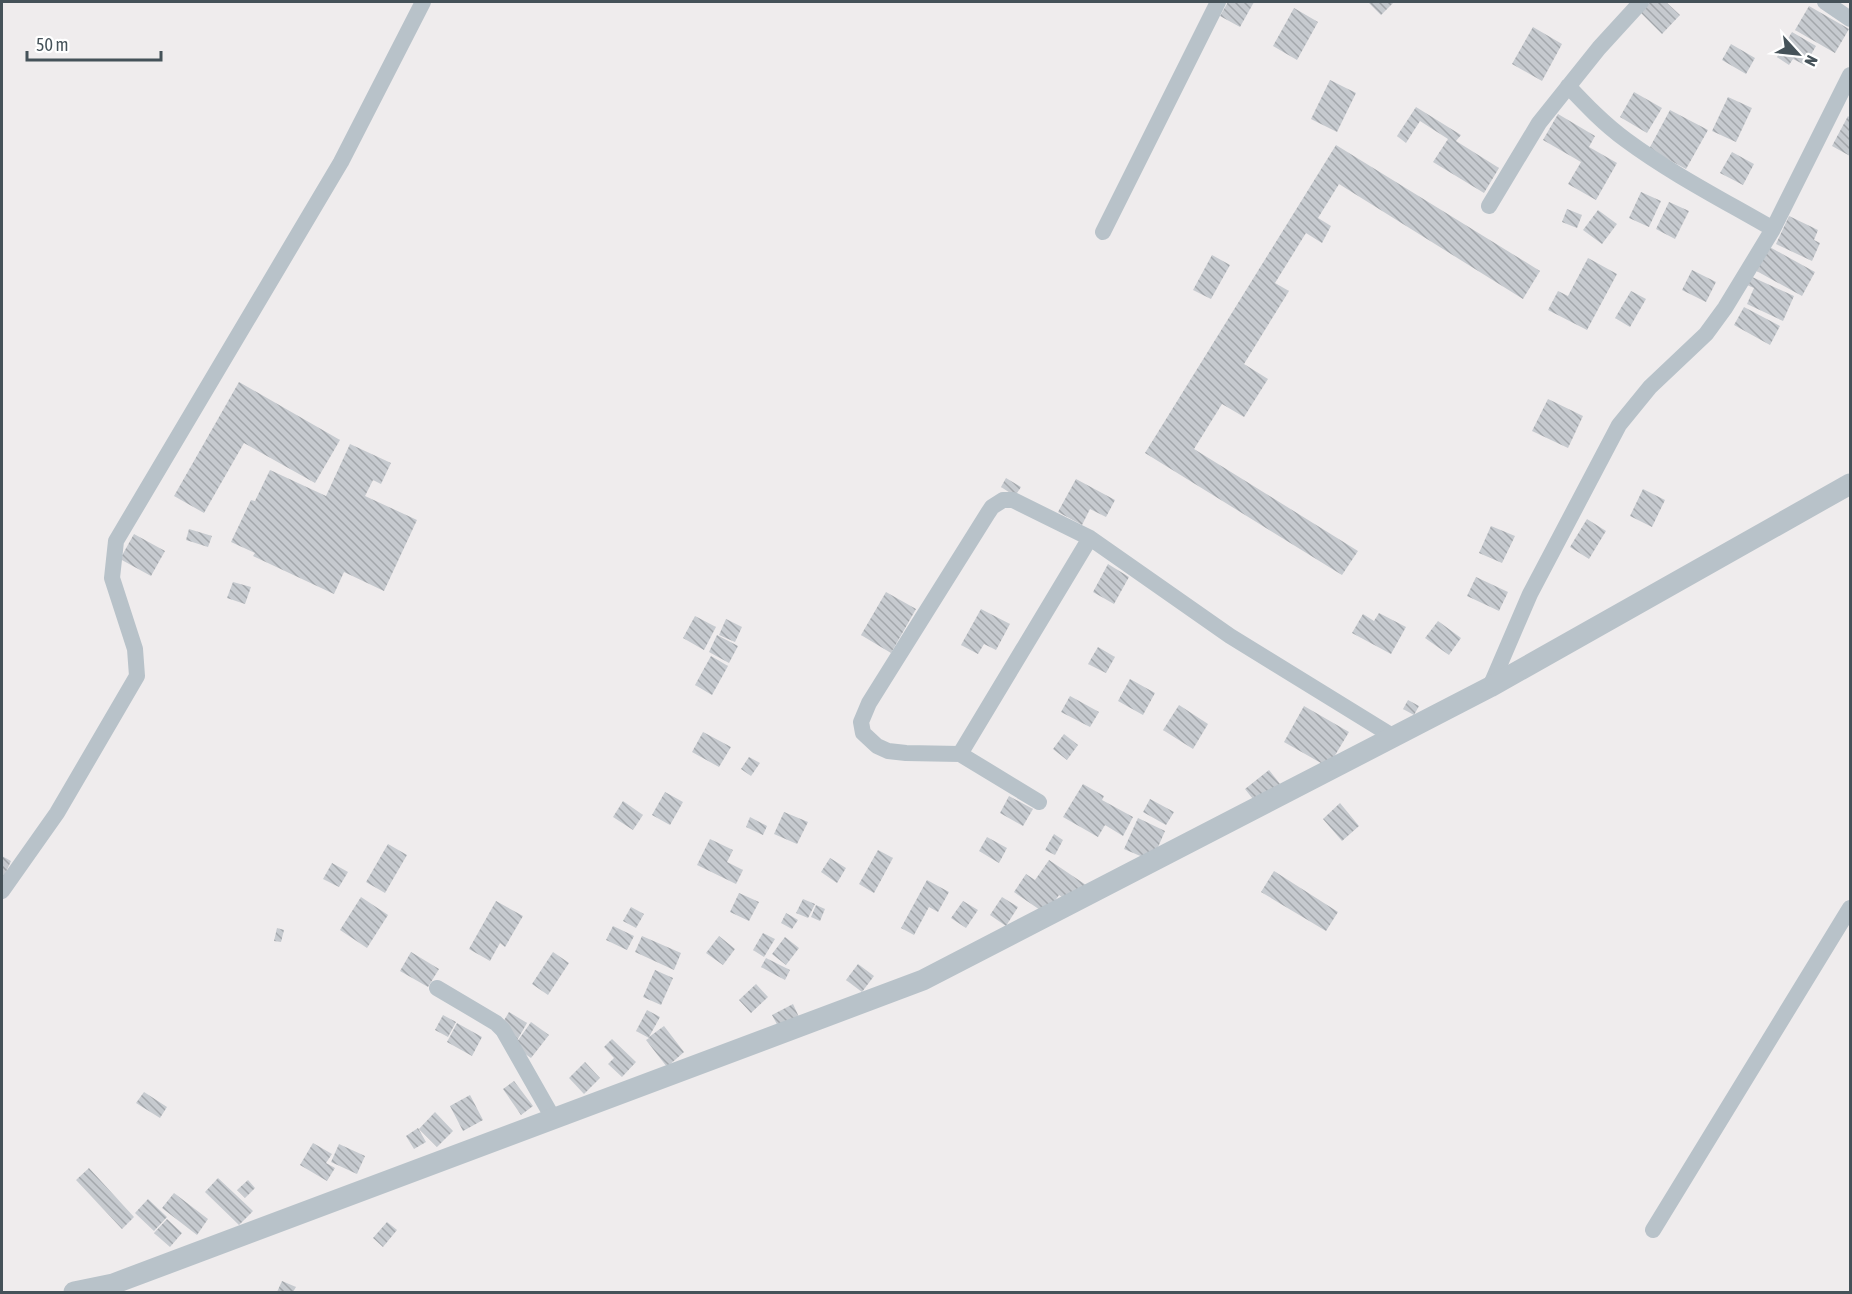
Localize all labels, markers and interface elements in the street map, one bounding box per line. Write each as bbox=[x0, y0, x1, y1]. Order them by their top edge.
scale bar bbox=[27, 24, 160, 62]
north arrow bbox=[1768, 24, 1828, 84]
text: 50 m bbox=[36, 34, 68, 55]
text: N bbox=[1801, 53, 1822, 69]

